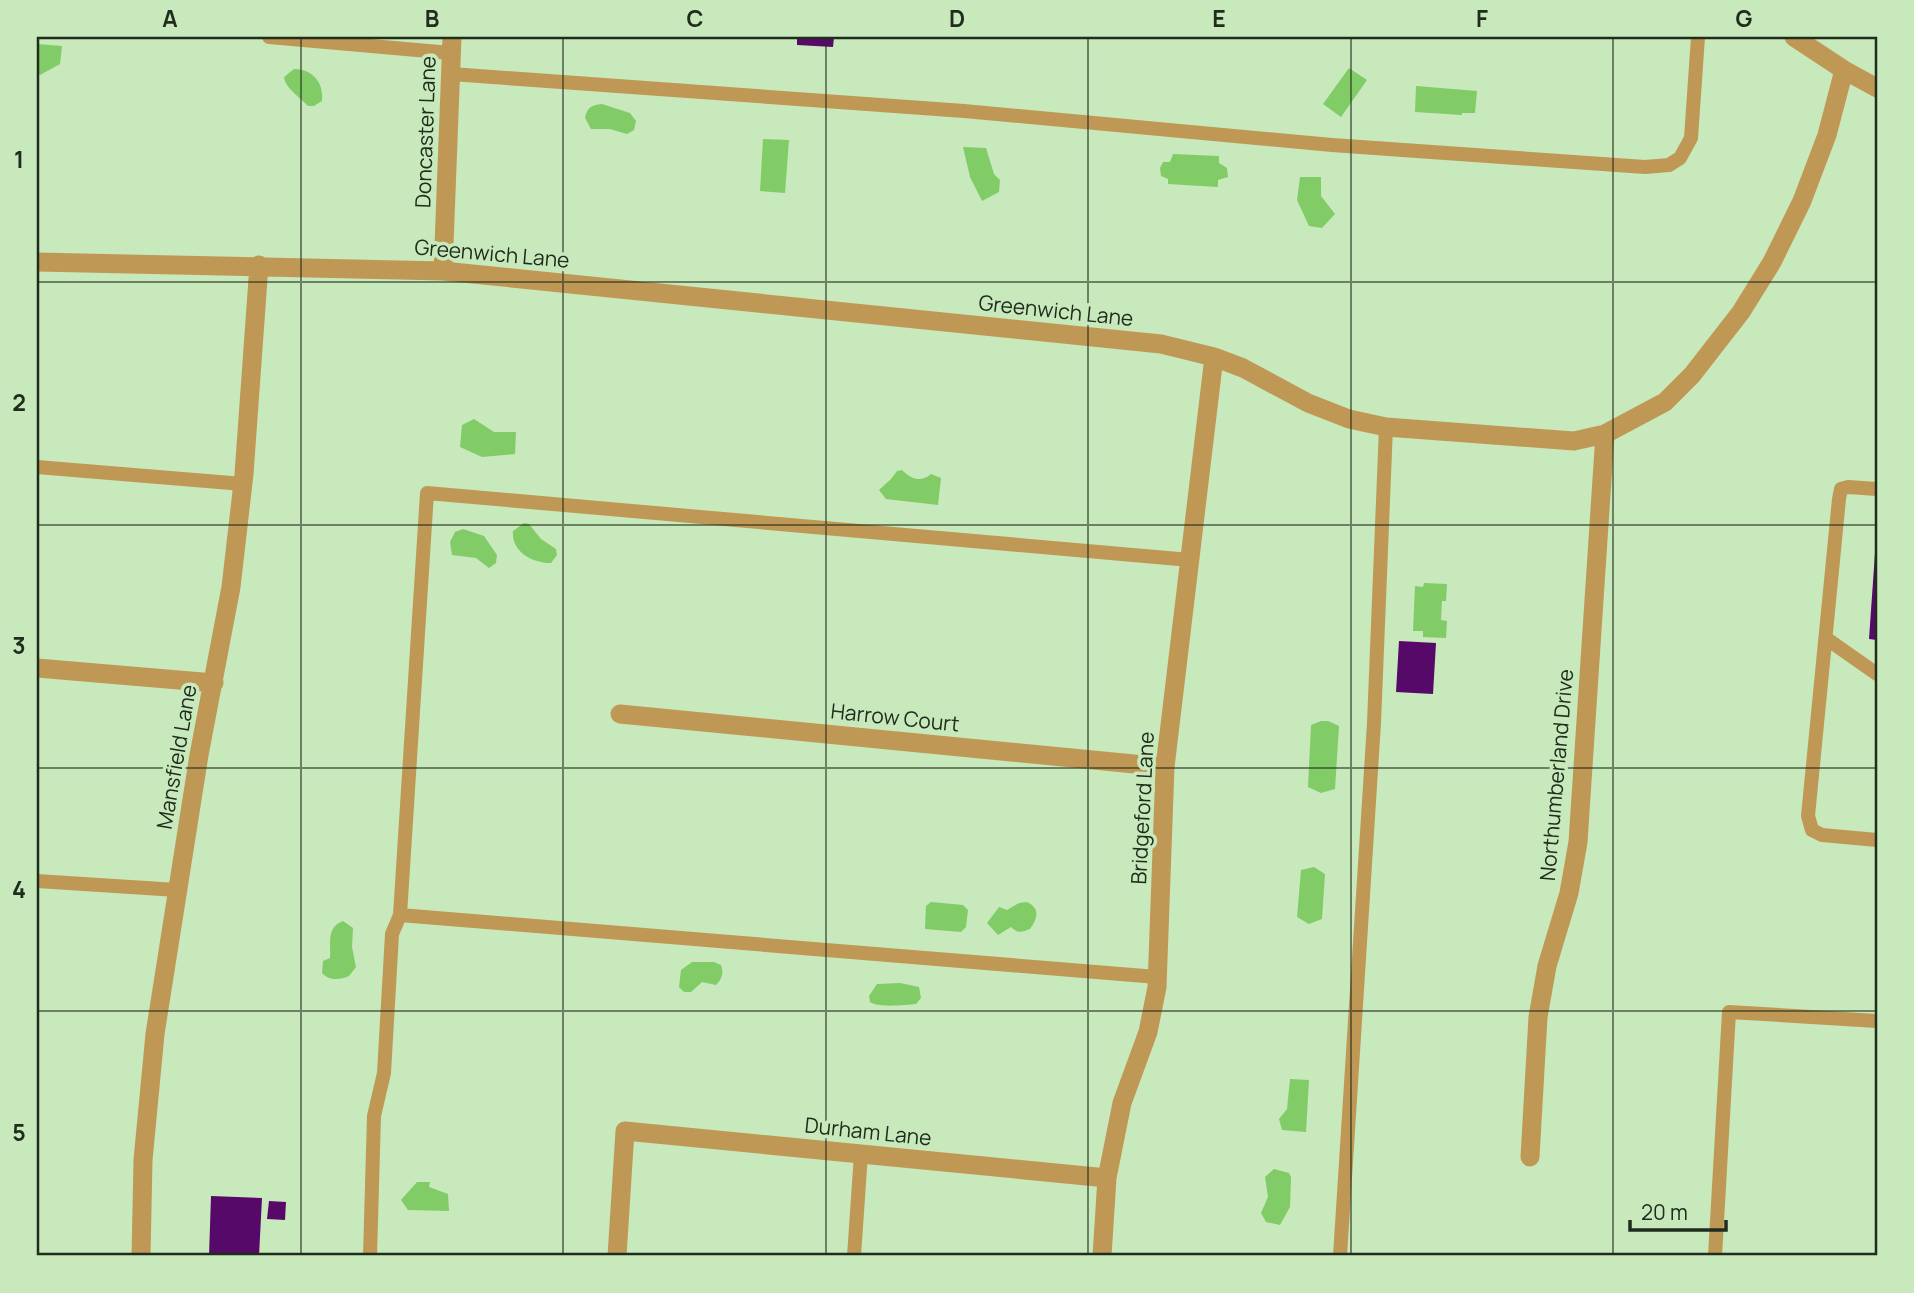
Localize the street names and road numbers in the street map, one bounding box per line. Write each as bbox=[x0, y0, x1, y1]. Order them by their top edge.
street label: Doncaster Lane bbox=[408, 55, 442, 209]
street label: Greenwich Lane bbox=[414, 232, 571, 274]
street label: Greenwich Lane bbox=[977, 288, 1135, 332]
street label: Northumberland Drive bbox=[1533, 668, 1579, 882]
street label: Mansfield Lane bbox=[150, 682, 203, 831]
street label: Harrow Court bbox=[829, 696, 961, 738]
street label: Bridgeford Lane bbox=[1124, 731, 1160, 885]
street label: Durham Lane bbox=[803, 1110, 933, 1152]

